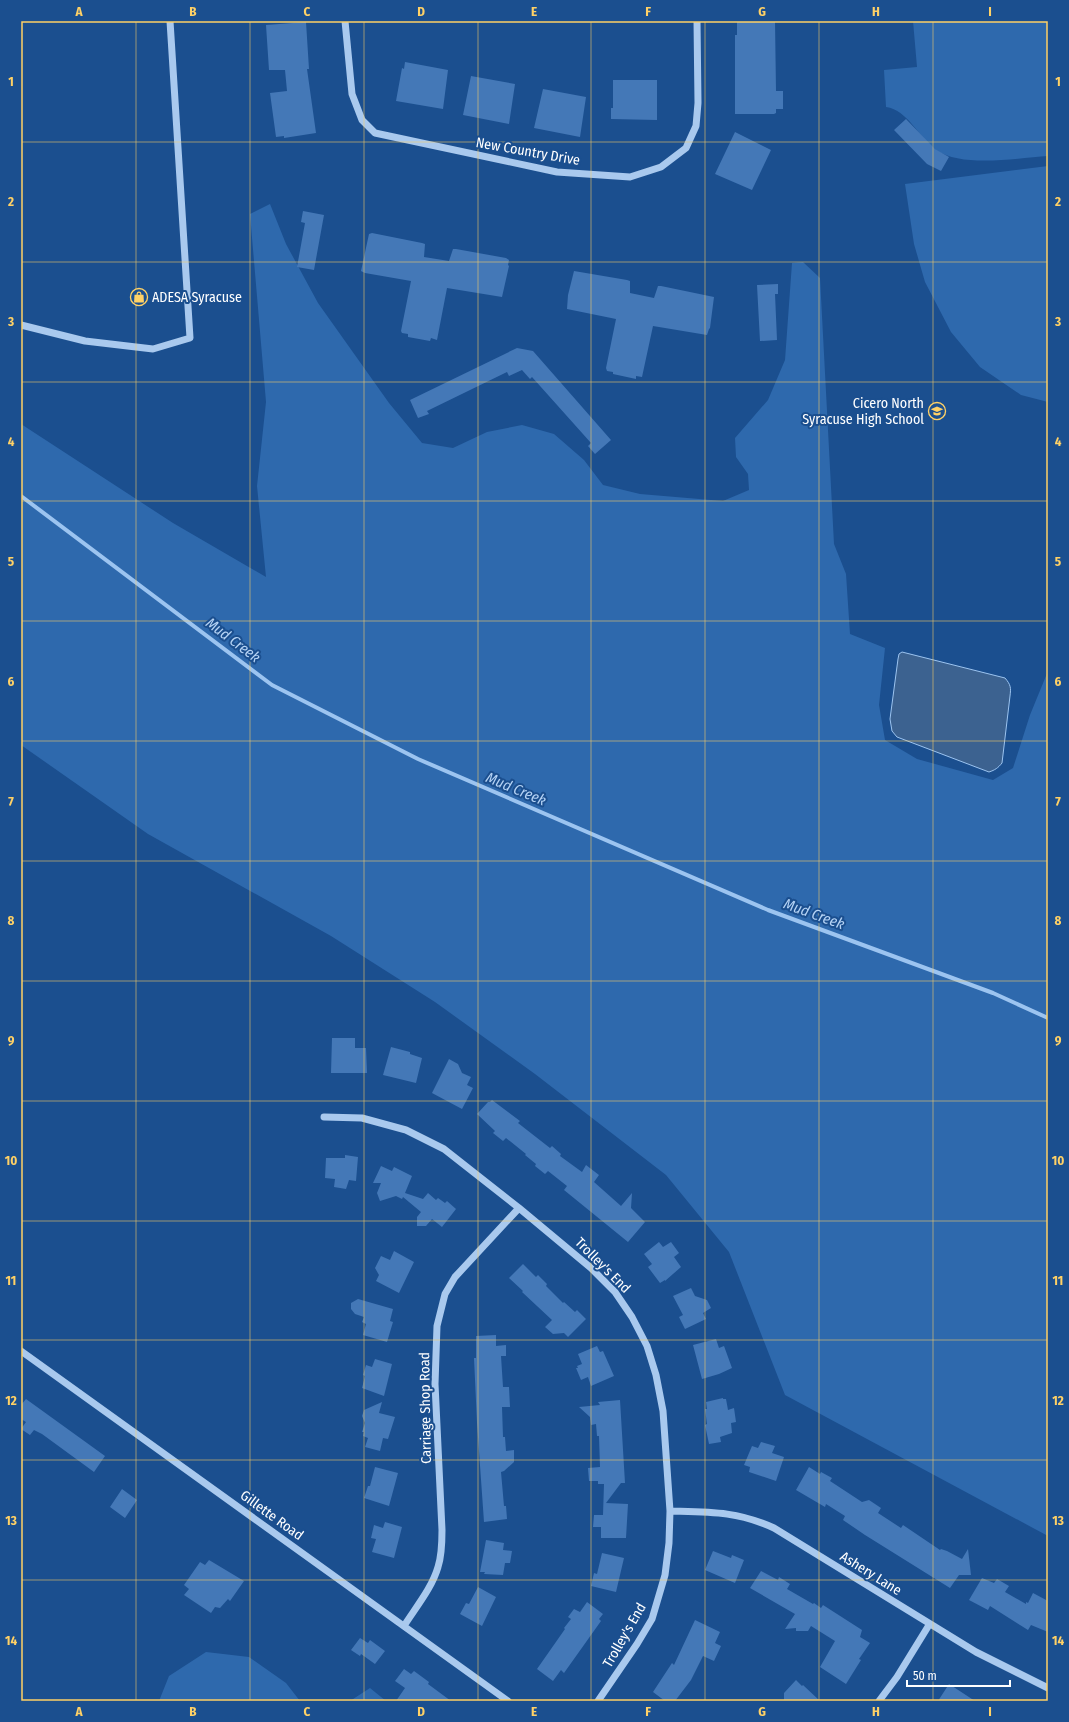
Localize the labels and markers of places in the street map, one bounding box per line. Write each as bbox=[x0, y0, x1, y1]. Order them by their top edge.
shop icon: ADESA Syracuse bbox=[129, 287, 149, 307]
place label: ADESA Syracuse bbox=[152, 289, 242, 306]
place label: Cicero North Syracuse High School bbox=[802, 395, 924, 428]
school or university icon: Cicero North Syracuse High School bbox=[927, 401, 947, 421]

